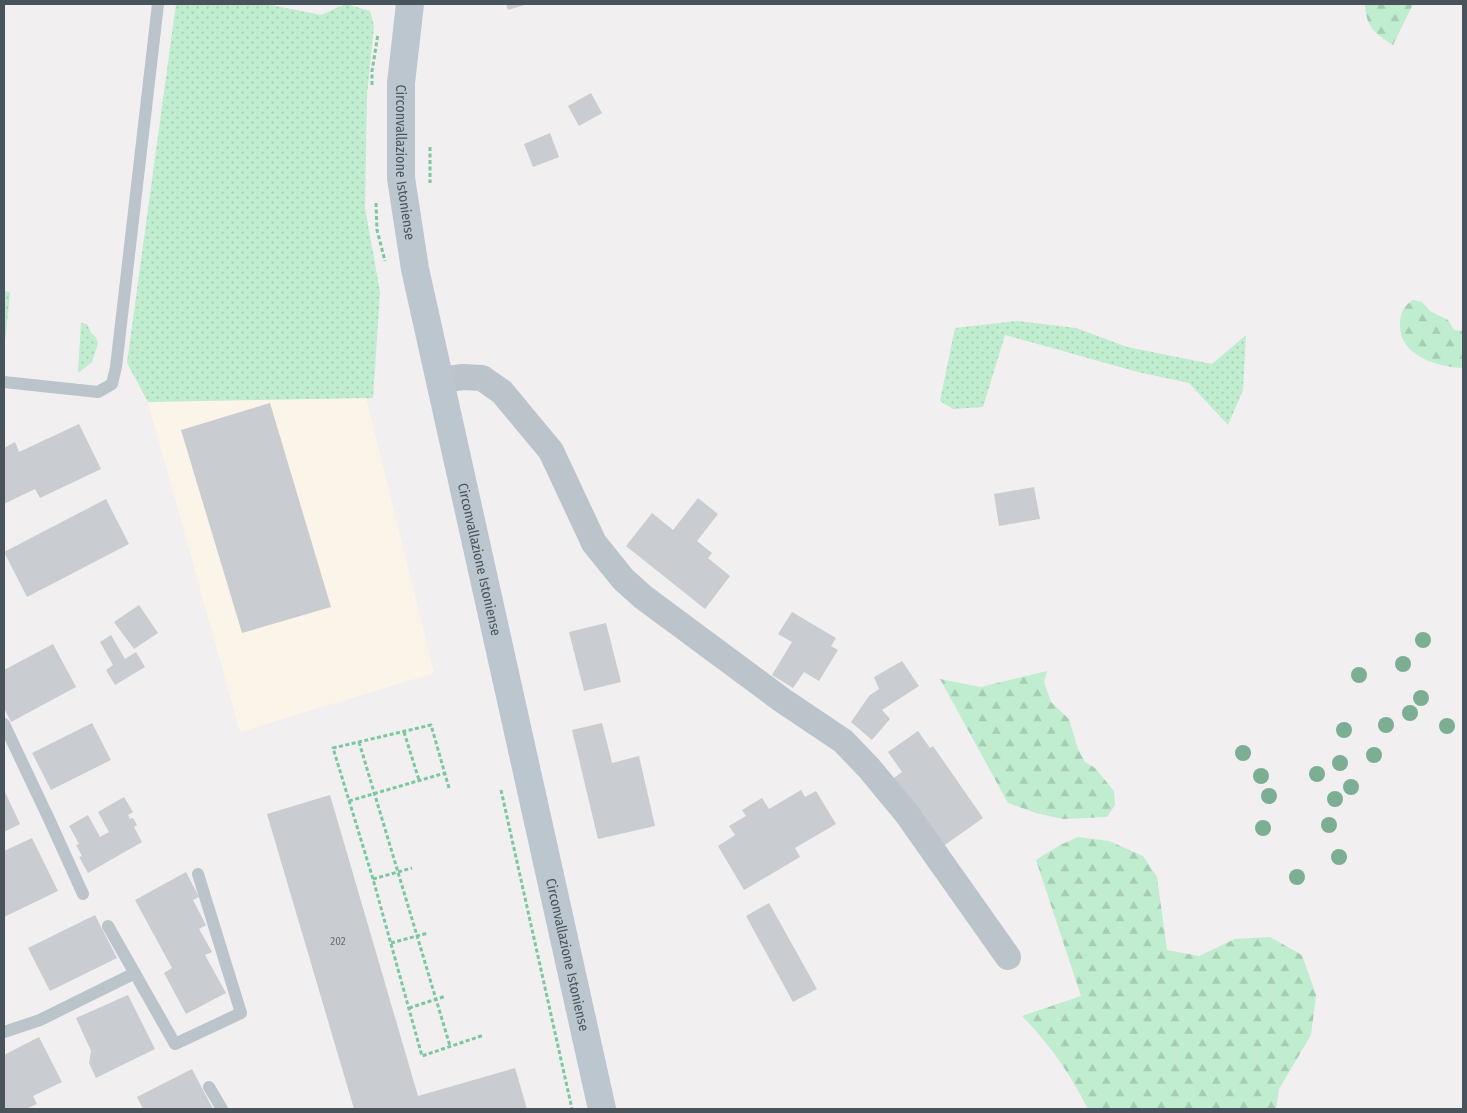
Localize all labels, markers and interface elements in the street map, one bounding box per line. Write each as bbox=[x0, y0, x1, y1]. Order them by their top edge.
street label: Circonvallazione Istoniense bbox=[392, 84, 418, 241]
street label: Circonvallazione Istoniense bbox=[454, 481, 504, 638]
street label: Circonvallazione Istoniense bbox=[542, 877, 592, 1033]
house number: 202 bbox=[330, 935, 346, 948]

